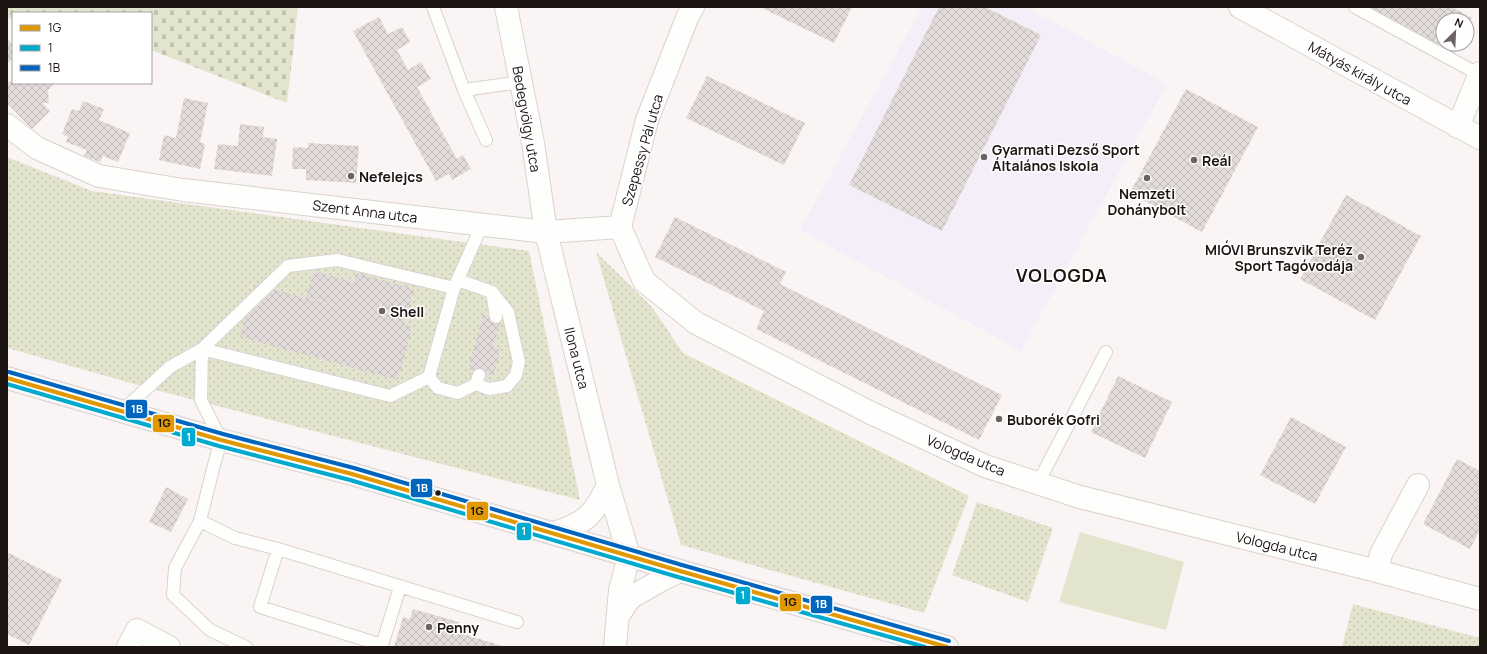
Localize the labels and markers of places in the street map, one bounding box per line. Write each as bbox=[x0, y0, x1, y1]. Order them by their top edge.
place label: Gyarmati Dezső Sport Általános Iskola bbox=[992, 140, 1140, 175]
place label: Reál bbox=[1202, 151, 1232, 170]
marker: Gyarmati Dezső Sport Általános Iskola bbox=[979, 152, 989, 162]
marker: Reál bbox=[1189, 155, 1199, 165]
place label: Nefelejcs bbox=[359, 167, 423, 186]
marker: Nefelejcs bbox=[346, 171, 356, 181]
marker: Nemzeti Dohánybolt bbox=[1142, 173, 1152, 183]
place label: Nemzeti Dohánybolt bbox=[1108, 184, 1186, 219]
place label: MIÓVI Brunszvik Teréz Sport Tagóvodája bbox=[1205, 240, 1353, 275]
marker: MIÓVI Brunszvik Teréz Sport Tagóvodája bbox=[1356, 252, 1366, 262]
place label: Shell bbox=[390, 302, 424, 321]
marker: Shell bbox=[377, 306, 387, 316]
place label: Buborék Gofri bbox=[1007, 410, 1100, 429]
marker: Buborék Gofri bbox=[994, 414, 1004, 424]
unlabelled marker bbox=[433, 488, 443, 498]
place label: Penny bbox=[437, 618, 479, 637]
marker: Penny bbox=[424, 622, 434, 632]

